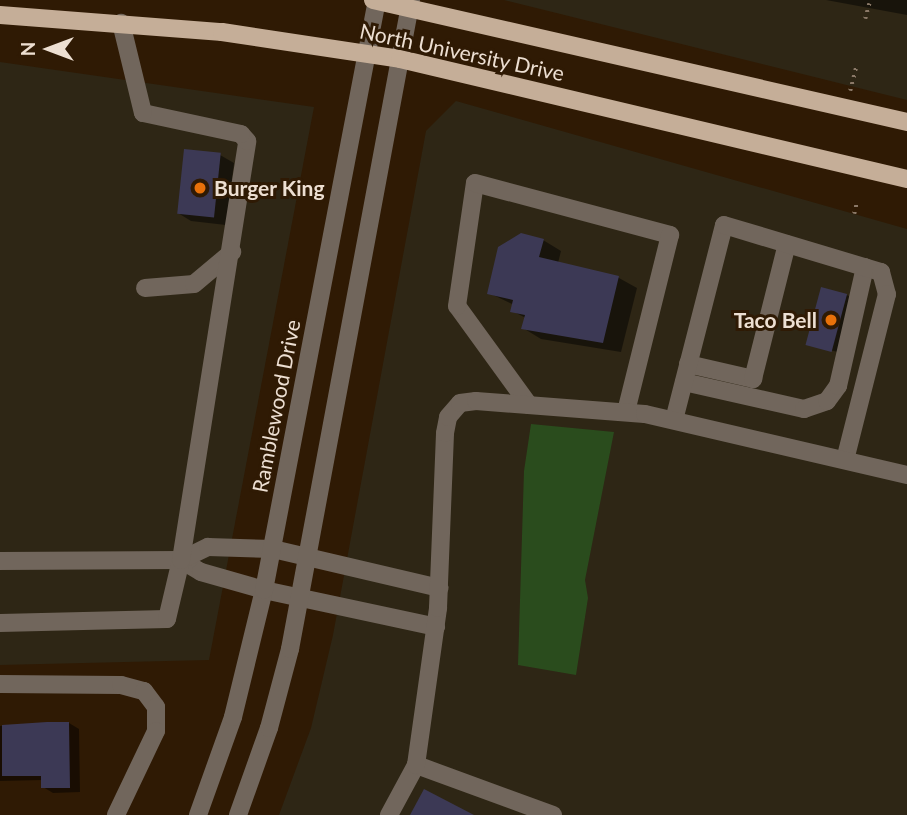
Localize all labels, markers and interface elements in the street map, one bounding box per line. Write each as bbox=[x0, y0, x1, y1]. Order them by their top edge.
north arrow bbox=[14, 14, 84, 84]
street label: North University Drive bbox=[357, 18, 567, 86]
text: N bbox=[16, 42, 39, 56]
place label: Burger King bbox=[214, 175, 325, 201]
marker: Burger King bbox=[192, 180, 208, 196]
place label: Taco Bell bbox=[734, 307, 817, 333]
marker: Taco Bell bbox=[823, 312, 839, 328]
street label: Ramblewood Drive bbox=[247, 317, 305, 495]

